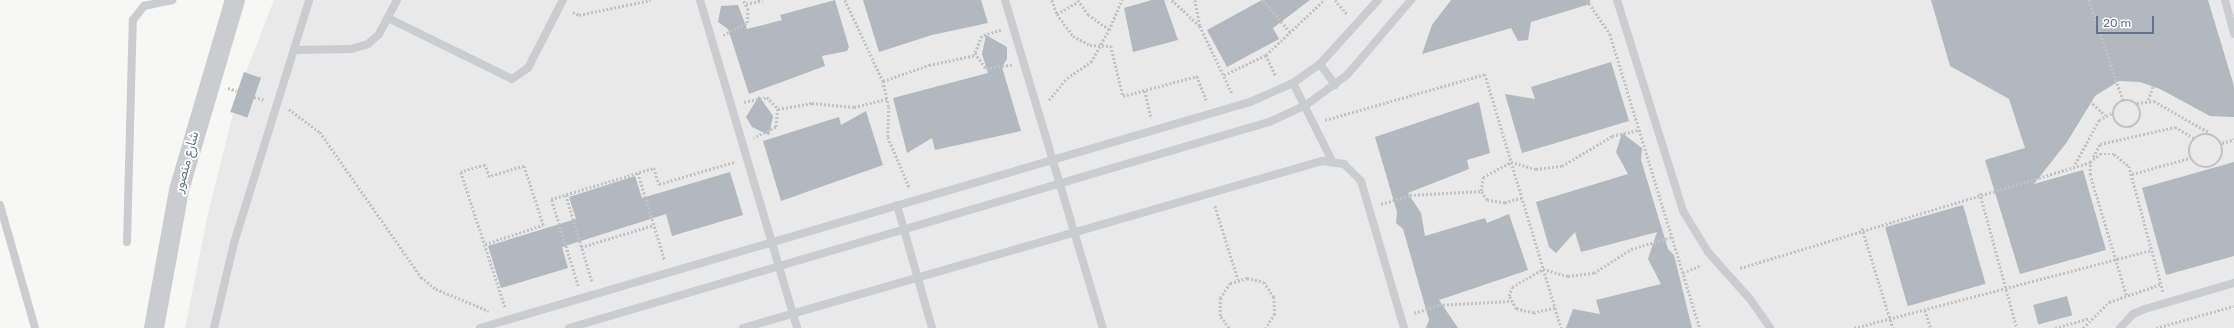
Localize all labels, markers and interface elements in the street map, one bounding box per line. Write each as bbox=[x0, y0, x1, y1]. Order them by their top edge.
scale bar bbox=[2098, 8, 2156, 34]
text: 20 m bbox=[2103, 16, 2131, 30]
street label: شارع منصور bbox=[171, 130, 203, 194]

